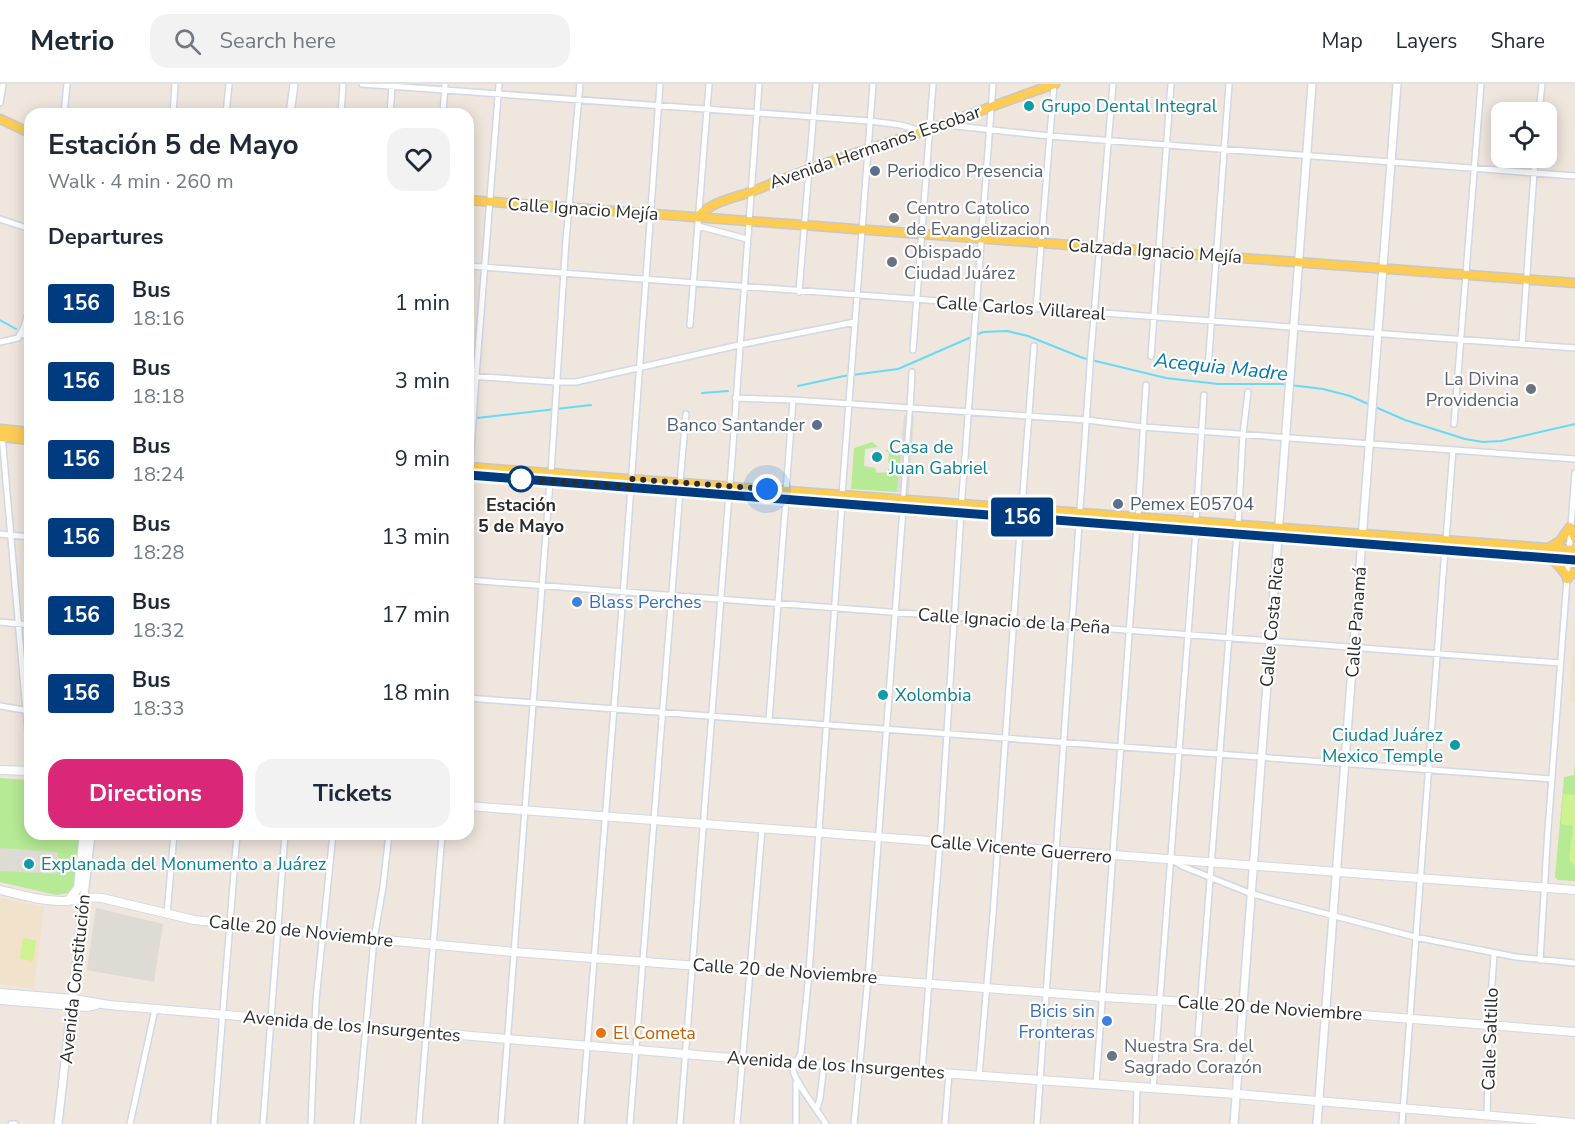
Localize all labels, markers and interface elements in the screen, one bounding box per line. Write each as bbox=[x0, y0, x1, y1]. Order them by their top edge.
search box bbox=[150, 14, 570, 68]
text: Metrio bbox=[30, 22, 114, 60]
icon: search bbox=[171, 25, 204, 58]
text: Search here bbox=[219, 26, 336, 56]
text: Map bbox=[1321, 27, 1363, 55]
text: Layers bbox=[1396, 27, 1457, 55]
text: Share bbox=[1490, 27, 1545, 55]
place label: Grupo Dental Integral bbox=[1041, 94, 1218, 118]
street label: Avenida Hermanos Escobar bbox=[766, 99, 985, 195]
marker: Grupo Dental Integral bbox=[1022, 99, 1036, 113]
map controls bbox=[1491, 102, 1557, 168]
button: locate bbox=[1491, 102, 1557, 168]
text: Estación 5 de Mayo bbox=[48, 126, 299, 164]
button: heart bbox=[387, 128, 450, 191]
place label: Periodico Presencia bbox=[887, 159, 1043, 183]
marker: Periodico Presencia bbox=[868, 164, 882, 178]
text: Walk · 4 min · 260 m bbox=[48, 168, 234, 195]
street label: Calle Ignacio Mejía bbox=[507, 192, 659, 226]
place label: Centro Catolico de Evangelizacion bbox=[906, 196, 1050, 241]
marker: Centro Catolico de Evangelizacion bbox=[887, 211, 901, 225]
text: Departures bbox=[48, 222, 163, 252]
street label: Calzada Ignacio Mejía bbox=[1067, 233, 1243, 269]
place label: Obispado Ciudad Juárez bbox=[904, 240, 1015, 285]
marker: Obispado Ciudad Juárez bbox=[885, 255, 899, 269]
text: Bus bbox=[132, 275, 171, 305]
text: 1 min bbox=[395, 288, 450, 318]
text: 156 bbox=[62, 289, 100, 317]
street label: Calle Carlos Villareal bbox=[935, 290, 1107, 326]
text: 18:16 bbox=[132, 305, 185, 332]
water label: Acequia Madre bbox=[1152, 346, 1290, 387]
text: Bus bbox=[132, 353, 171, 383]
text: 3 min bbox=[395, 366, 450, 396]
text: 156 bbox=[62, 367, 100, 395]
place label: La Divina Providencia bbox=[1426, 367, 1519, 412]
marker: La Divina Providencia bbox=[1524, 382, 1538, 396]
text: 18:18 bbox=[132, 383, 185, 410]
place label: Banco Santander bbox=[667, 413, 806, 437]
marker: Banco Santander bbox=[810, 418, 824, 432]
text: Bus bbox=[132, 431, 171, 461]
place label: Casa de Juan Gabriel bbox=[888, 435, 989, 480]
text: 9 min bbox=[395, 444, 450, 474]
text: 156 bbox=[62, 445, 100, 473]
marker: Casa de Juan Gabriel bbox=[870, 450, 884, 464]
text: 18:24 bbox=[132, 461, 185, 488]
marker: Estación 5 de Mayo bbox=[508, 466, 534, 492]
your location bbox=[752, 474, 782, 504]
place label: Pemex E05704 bbox=[1130, 492, 1254, 516]
place label: Estación 5 de Mayo bbox=[478, 493, 564, 538]
marker: Pemex E05704 bbox=[1111, 497, 1125, 511]
line badge: 156 bbox=[988, 498, 1056, 536]
text: 156 bbox=[1003, 503, 1041, 531]
text: Bus bbox=[132, 509, 171, 539]
text: 13 min bbox=[382, 522, 450, 552]
text: 156 bbox=[62, 523, 100, 551]
text: 18:28 bbox=[132, 539, 185, 566]
street label: Calle Costa Rica bbox=[1254, 556, 1290, 688]
street label: Calle Panamá bbox=[1340, 566, 1372, 678]
text: Bus bbox=[132, 587, 171, 617]
place label: Blass Perches bbox=[589, 590, 702, 614]
marker: Blass Perches bbox=[570, 595, 584, 609]
text: 17 min bbox=[382, 600, 450, 630]
text: 156 bbox=[62, 601, 100, 629]
street label: Calle Ignacio de la Peña bbox=[917, 602, 1111, 640]
text: 18:32 bbox=[132, 617, 185, 644]
text: Bus bbox=[132, 665, 171, 695]
text: 18 min bbox=[382, 678, 450, 708]
text: 156 bbox=[62, 679, 100, 707]
place label: Xolombia bbox=[895, 683, 971, 707]
marker: Xolombia bbox=[876, 688, 890, 702]
text: 18:33 bbox=[132, 695, 185, 722]
place label: Ciudad Juárez Mexico Temple bbox=[1322, 723, 1443, 768]
marker: Ciudad Juárez Mexico Temple bbox=[1448, 738, 1462, 752]
button: Directions bbox=[48, 759, 243, 828]
button: Tickets bbox=[255, 759, 450, 828]
street label: Calle Vicente Guerrero bbox=[929, 829, 1113, 869]
place label: Explanada del Monumento a Juárez bbox=[41, 852, 326, 876]
marker: Explanada del Monumento a Juárez bbox=[22, 857, 36, 871]
street label: Avenida Constitución bbox=[54, 893, 96, 1065]
street label: Calle 20 de Noviembre bbox=[208, 909, 394, 953]
street label: Calle 20 de Noviembre bbox=[692, 953, 878, 989]
street label: Calle Saltillo bbox=[1476, 987, 1504, 1091]
street label: Calle 20 de Noviembre bbox=[1177, 990, 1363, 1026]
place label: Bicis sin Fronteras bbox=[1018, 999, 1095, 1044]
street label: Avenida de los Insurgentes bbox=[242, 1005, 462, 1047]
marker: Bicis sin Fronteras bbox=[1100, 1014, 1114, 1028]
place label: El Cometa bbox=[613, 1021, 696, 1045]
marker: El Cometa bbox=[594, 1026, 608, 1040]
place label: Nuestra Sra. del Sagrado Corazón bbox=[1124, 1034, 1262, 1079]
street label: Avenida de los Insurgentes bbox=[726, 1045, 946, 1085]
marker: Nuestra Sra. del Sagrado Corazón bbox=[1105, 1049, 1119, 1063]

